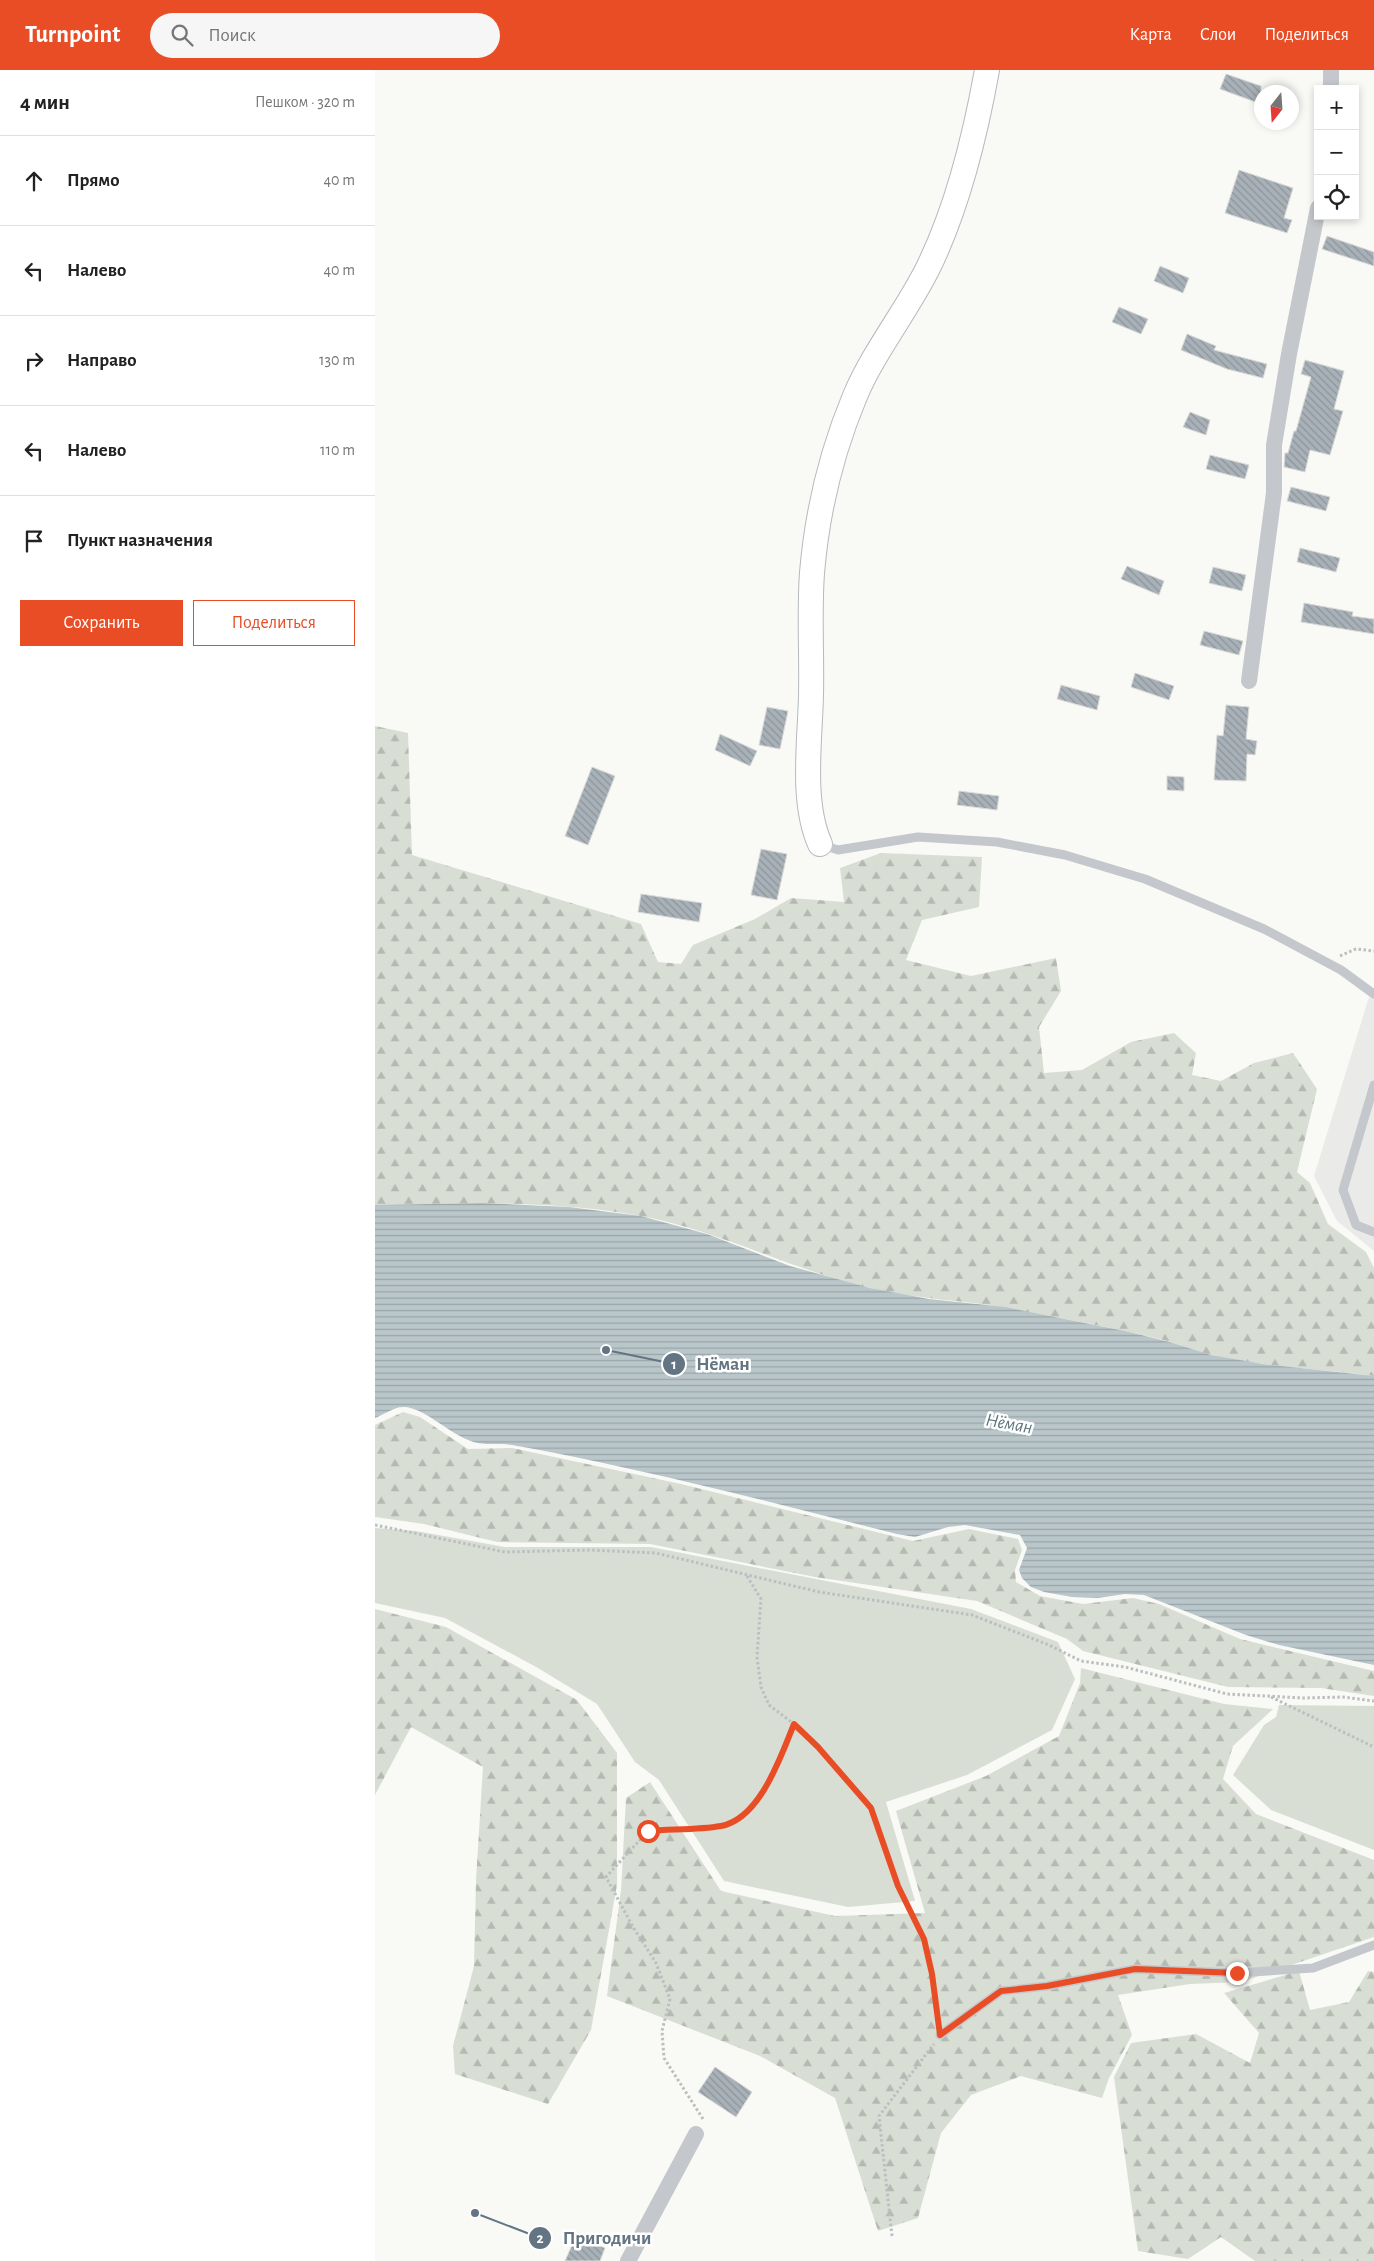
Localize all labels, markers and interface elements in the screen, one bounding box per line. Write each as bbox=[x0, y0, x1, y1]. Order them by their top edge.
search box bbox=[150, 13, 500, 58]
icon: search bbox=[168, 21, 196, 49]
text: Turnpoint bbox=[25, 23, 120, 47]
text: Поиск bbox=[208, 26, 256, 45]
text: Карта bbox=[1130, 26, 1172, 44]
text: Слои bbox=[1200, 26, 1236, 44]
text: Поделиться bbox=[1264, 26, 1349, 44]
north arrow bbox=[1254, 85, 1299, 130]
map controls bbox=[1314, 85, 1359, 220]
button: + bbox=[1314, 85, 1359, 130]
text: 4 мин bbox=[20, 92, 70, 113]
text: Пешком · 320 m bbox=[255, 94, 355, 110]
button: − bbox=[1314, 130, 1359, 175]
icon: ahead bbox=[20, 167, 48, 195]
text: Прямо bbox=[67, 171, 120, 190]
text: 40 m bbox=[323, 172, 355, 188]
button: locate bbox=[1314, 175, 1359, 220]
icon: left bbox=[20, 257, 48, 285]
text: Налево bbox=[67, 261, 126, 280]
text: 40 m bbox=[323, 262, 355, 278]
icon: right bbox=[20, 347, 48, 375]
text: Направо bbox=[67, 351, 137, 370]
text: 130 m bbox=[319, 352, 355, 368]
icon: left bbox=[20, 437, 48, 465]
text: Налево bbox=[67, 441, 126, 460]
text: 110 m bbox=[320, 442, 355, 458]
icon: arrive bbox=[20, 527, 48, 555]
text: Пункт назначения bbox=[67, 531, 213, 550]
button: Сохранить bbox=[20, 600, 183, 646]
button: Поделиться bbox=[193, 600, 355, 646]
callout: Нёман bbox=[662, 1347, 760, 1381]
text: Нёман bbox=[696, 1355, 750, 1374]
text: 1 bbox=[671, 1357, 677, 1372]
water label: Нёман bbox=[984, 1411, 1034, 1437]
route start bbox=[637, 1820, 660, 1843]
route end bbox=[1226, 1962, 1249, 1985]
callout: Пригодичи bbox=[528, 2221, 661, 2255]
text: Пригодичи bbox=[563, 2229, 651, 2248]
text: 2 bbox=[536, 2231, 544, 2246]

